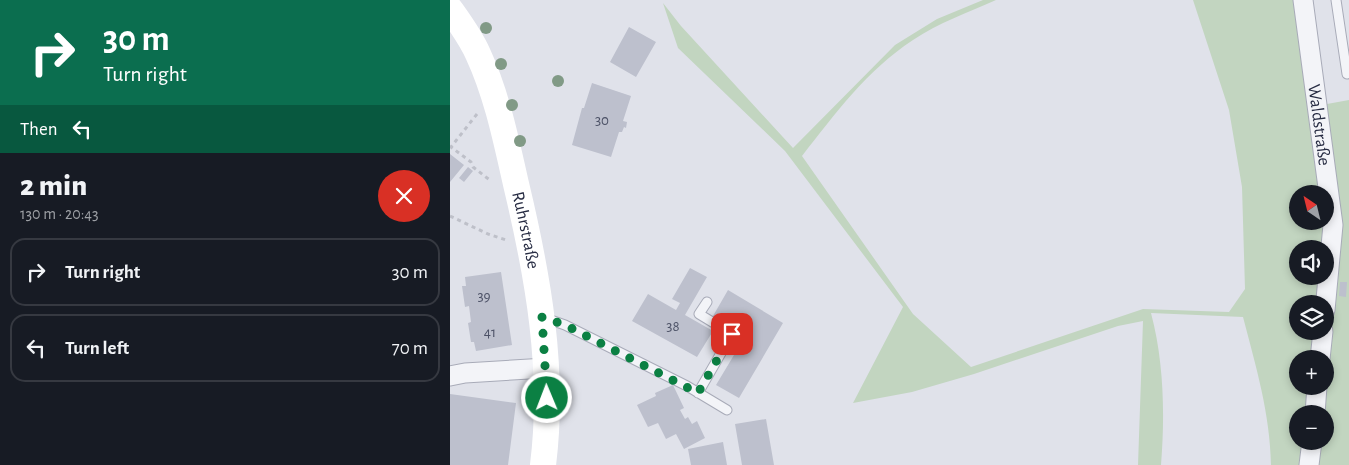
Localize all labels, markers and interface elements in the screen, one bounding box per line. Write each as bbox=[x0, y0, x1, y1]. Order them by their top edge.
icon: right bbox=[20, 20, 85, 85]
text: 30 m bbox=[103, 22, 170, 57]
text: Turn right bbox=[103, 63, 187, 85]
street label: Waldstraße bbox=[1304, 83, 1333, 167]
house number: 30 bbox=[595, 113, 609, 128]
icon: left bbox=[68, 115, 96, 143]
text: Then bbox=[20, 120, 58, 139]
button: close bbox=[378, 170, 430, 222]
text: 2 min bbox=[20, 171, 87, 201]
north arrow bbox=[1289, 185, 1334, 230]
map controls bbox=[1289, 185, 1334, 450]
street label: Ruhrstraße bbox=[508, 190, 542, 270]
text: 130 m · 20:43 bbox=[20, 206, 99, 222]
button: sound bbox=[1289, 240, 1334, 285]
icon: right bbox=[22, 258, 50, 286]
text: Turn right bbox=[65, 263, 140, 282]
text: 30 m bbox=[392, 263, 428, 282]
house number: 39 bbox=[477, 289, 491, 304]
button: layers bbox=[1289, 295, 1334, 340]
pin bbox=[711, 313, 753, 355]
house number: 38 bbox=[666, 319, 680, 334]
icon: arrive bbox=[718, 320, 746, 348]
house number: 41 bbox=[484, 325, 496, 340]
icon: left bbox=[22, 334, 50, 362]
text: Turn left bbox=[65, 339, 129, 358]
text: 70 m bbox=[392, 339, 428, 358]
button: + bbox=[1289, 350, 1334, 395]
position arrow bbox=[520, 371, 572, 423]
button: − bbox=[1289, 405, 1334, 450]

